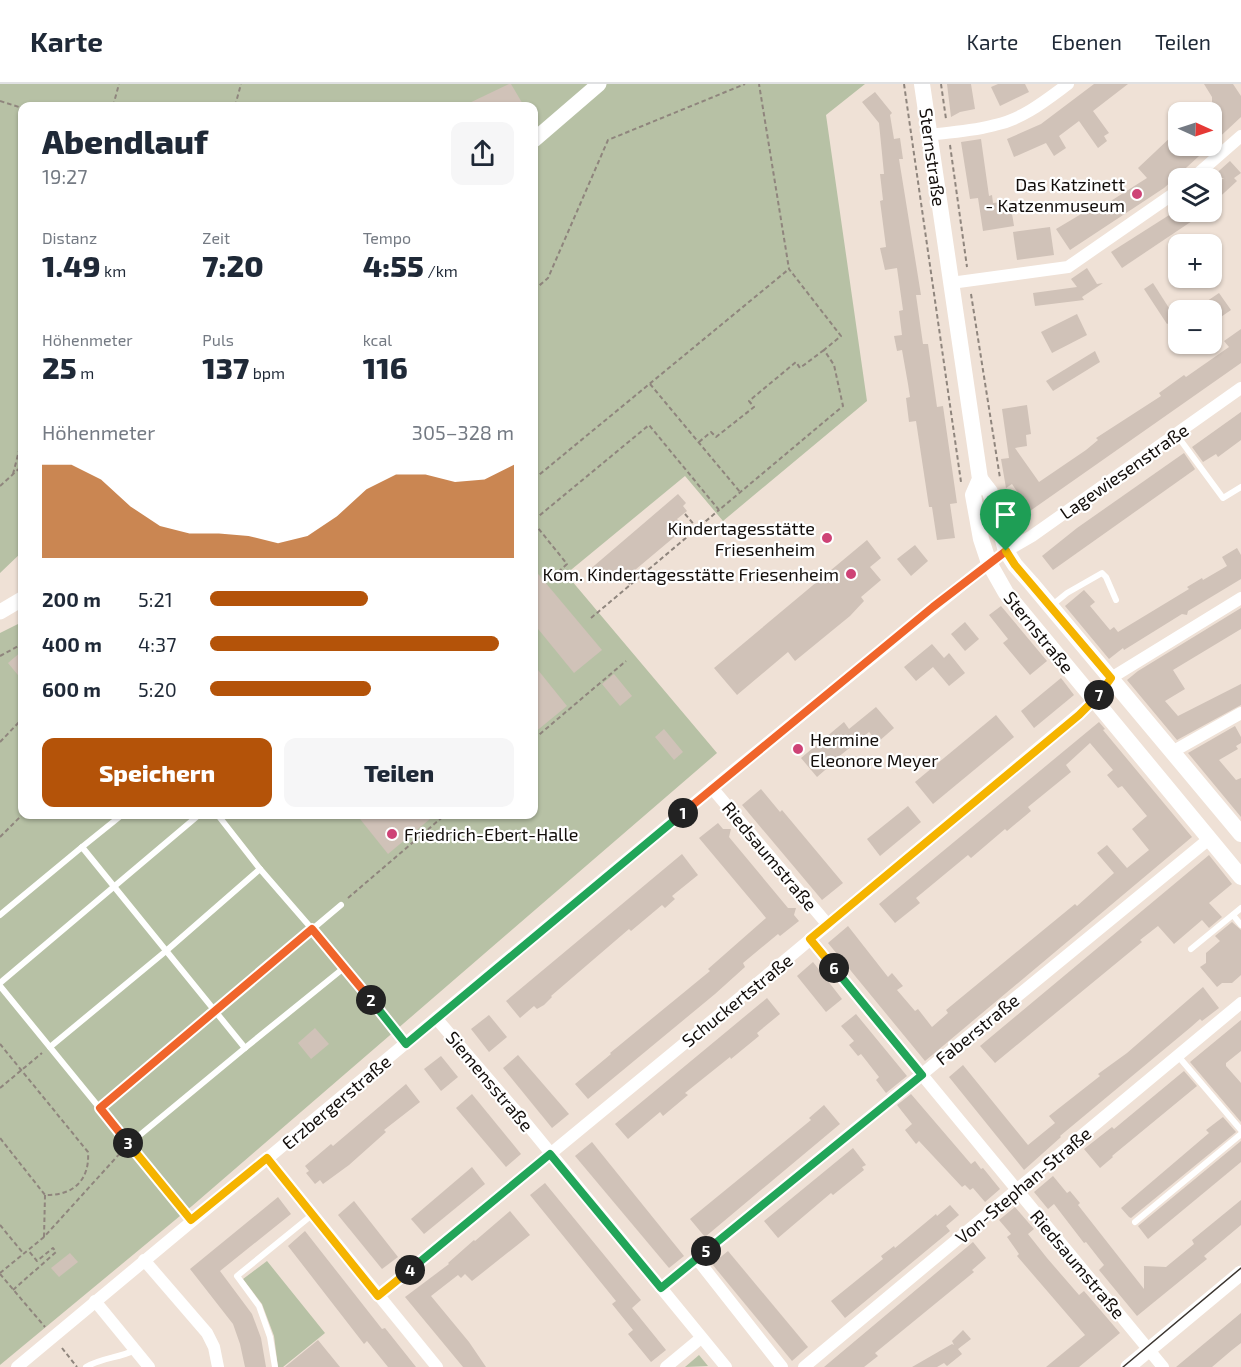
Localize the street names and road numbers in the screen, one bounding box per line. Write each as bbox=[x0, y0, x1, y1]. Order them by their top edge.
street label: Sternstraße bbox=[915, 106, 951, 208]
street label: Lagewiesenstraße bbox=[1055, 418, 1193, 524]
street label: Sternstraße bbox=[999, 587, 1079, 677]
street label: Riedsaumstraße bbox=[718, 797, 822, 915]
street label: Schuckertstraße bbox=[677, 949, 797, 1051]
street label: Faberstraße bbox=[931, 989, 1023, 1069]
street label: Siemensstraße bbox=[442, 1026, 538, 1136]
street label: Erzbergerstraße bbox=[277, 1050, 395, 1154]
street label: Von-Stephan-Straße bbox=[951, 1122, 1095, 1248]
street label: Riedsaumstraße bbox=[1026, 1205, 1130, 1323]

